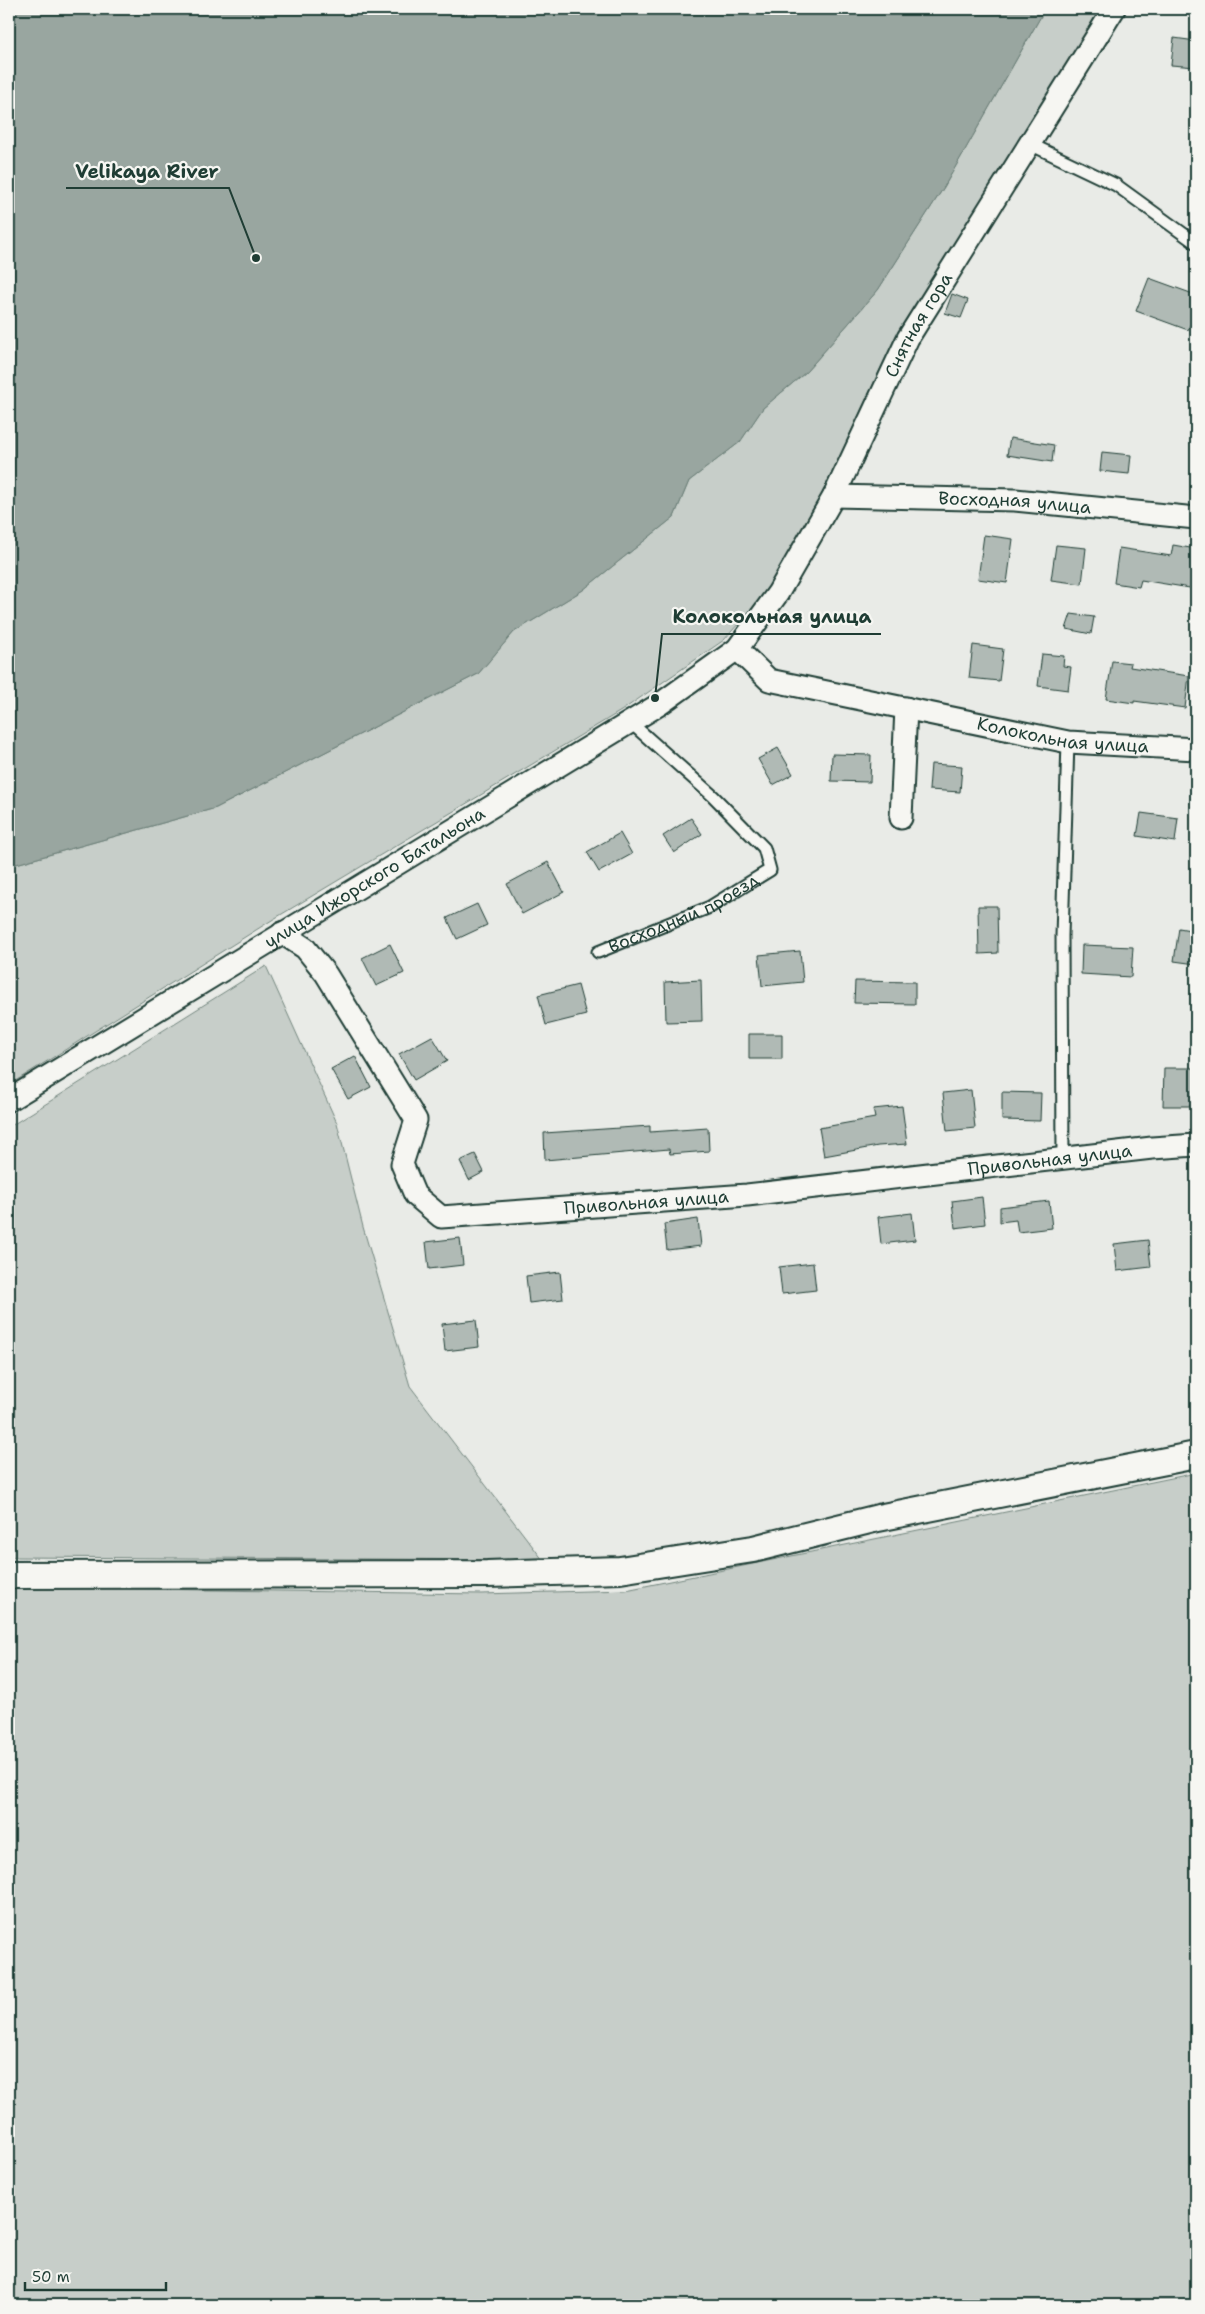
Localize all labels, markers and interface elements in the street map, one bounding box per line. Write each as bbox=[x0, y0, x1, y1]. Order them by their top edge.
callout: Velikaya River bbox=[66, 154, 229, 188]
text: Velikaya River bbox=[75, 159, 219, 184]
street label: Снятная гора bbox=[879, 268, 958, 381]
street label: Восходная улица bbox=[938, 486, 1092, 520]
callout: Колокольная улица bbox=[662, 600, 881, 634]
text: Колокольная улица bbox=[673, 604, 872, 629]
street label: Колокольная улица bbox=[975, 711, 1149, 758]
street label: улица Ижорского Батальона bbox=[260, 801, 490, 954]
street label: Восходный проезд bbox=[604, 867, 764, 959]
street label: Привольная улица bbox=[966, 1138, 1133, 1181]
street label: Привольная улица bbox=[563, 1184, 730, 1220]
scale bar bbox=[25, 2259, 166, 2291]
text: 50 m bbox=[32, 2267, 70, 2287]

